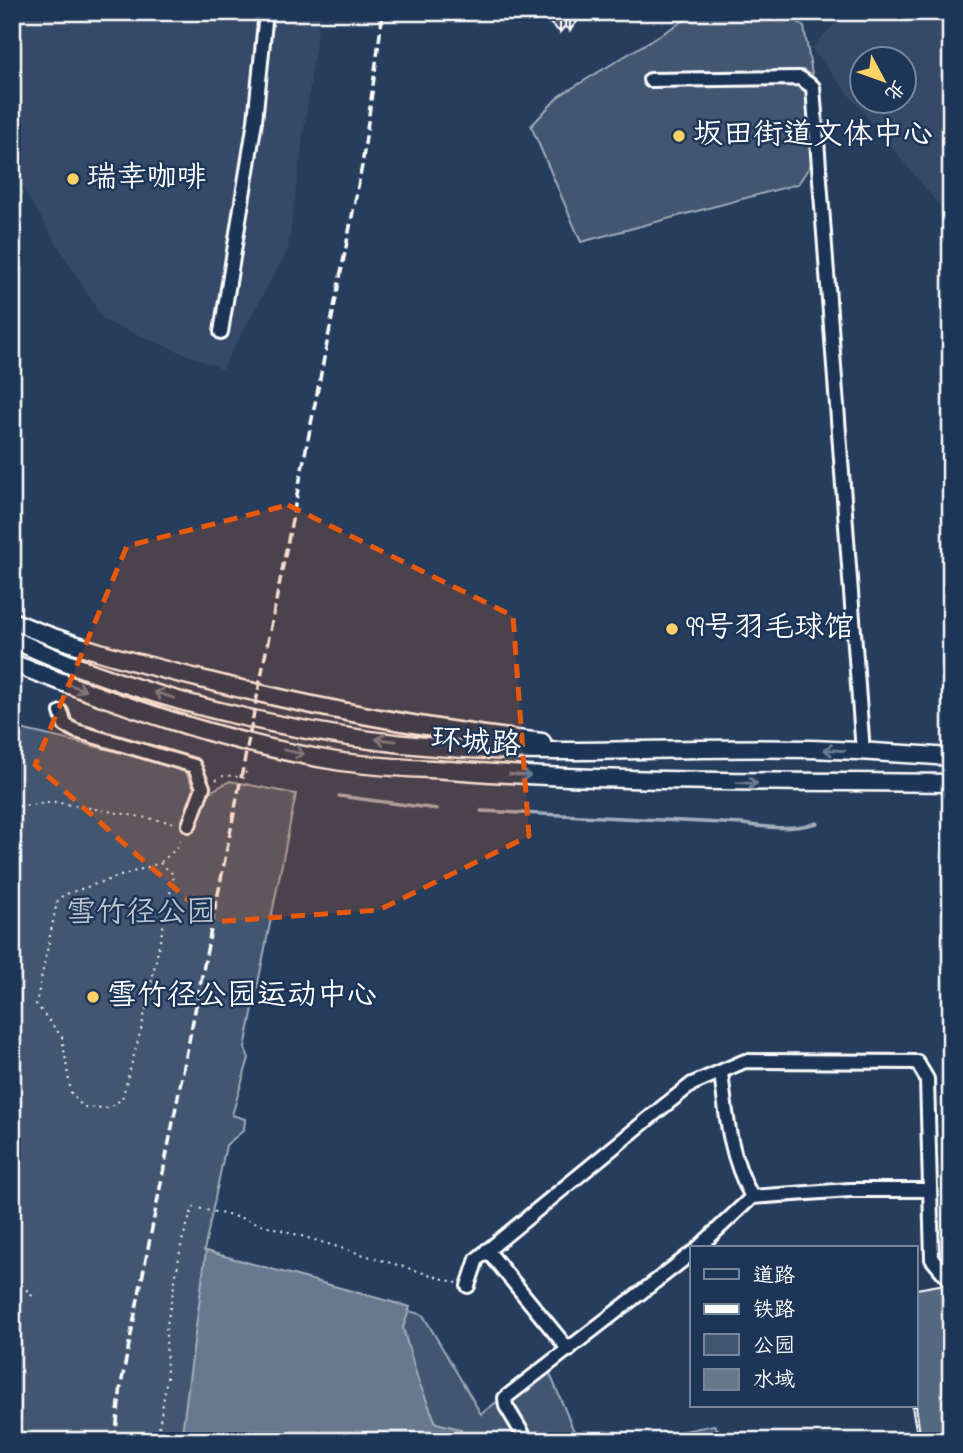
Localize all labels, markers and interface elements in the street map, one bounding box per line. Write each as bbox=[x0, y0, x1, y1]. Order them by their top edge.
north arrow bbox=[848, 46, 918, 116]
text: 北 bbox=[878, 73, 910, 106]
place label: 坂田街道文体中心 bbox=[693, 114, 933, 158]
marker: 坂田街道文体中心 bbox=[671, 128, 687, 144]
place label: 瑞幸咖啡 bbox=[87, 157, 207, 201]
marker: 瑞幸咖啡 bbox=[65, 171, 81, 187]
place label: 99号羽毛球馆 bbox=[686, 607, 854, 651]
marker: 99号羽毛球馆 bbox=[664, 621, 680, 637]
one-way arrow bbox=[64, 682, 86, 695]
one-way arrow bbox=[153, 688, 175, 700]
street label: 环城路 bbox=[430, 719, 522, 769]
one-way arrow bbox=[375, 733, 398, 746]
one-way arrow bbox=[822, 744, 845, 757]
one-way arrow bbox=[282, 746, 305, 760]
one-way arrow bbox=[508, 769, 530, 782]
one-way arrow bbox=[735, 776, 758, 789]
park label: 雪竹径公园 bbox=[66, 892, 216, 936]
place label: 雪竹径公园运动中心 bbox=[107, 975, 377, 1019]
marker: 雪竹径公园运动中心 bbox=[85, 989, 101, 1005]
legend bbox=[690, 1246, 918, 1408]
text: 道路 bbox=[753, 1262, 795, 1292]
text: 铁路 bbox=[753, 1296, 795, 1326]
text: 公园 bbox=[753, 1332, 795, 1362]
text: 水域 bbox=[753, 1366, 795, 1396]

